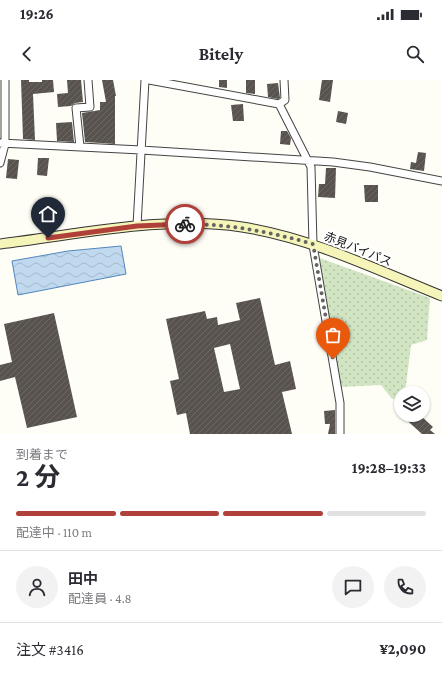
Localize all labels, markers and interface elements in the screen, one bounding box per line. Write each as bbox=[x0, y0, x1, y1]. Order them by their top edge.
text: 19:26 bbox=[20, 6, 54, 22]
icon: back bbox=[16, 43, 38, 65]
icon: search bbox=[404, 43, 426, 65]
text: Bitely bbox=[199, 44, 243, 64]
pin bbox=[31, 197, 65, 238]
icon: home bbox=[37, 203, 59, 225]
courier bbox=[165, 204, 205, 244]
icon: bike bbox=[174, 213, 196, 235]
street label: 赤見バイパス bbox=[322, 229, 394, 269]
pin bbox=[316, 318, 350, 359]
icon: bag bbox=[322, 324, 344, 346]
map controls bbox=[394, 386, 430, 422]
button: layers bbox=[394, 386, 430, 422]
text: 到着まで bbox=[16, 447, 68, 462]
text: 19:28–19:33 bbox=[352, 460, 426, 476]
text: 2 分 bbox=[16, 463, 60, 492]
text: 配達中 · 110 m bbox=[16, 525, 92, 540]
button: person bbox=[16, 566, 58, 608]
button: chat bbox=[332, 566, 374, 608]
button: phone bbox=[384, 566, 426, 608]
text: 田中 bbox=[68, 571, 98, 587]
text: 配達員 · 4.8 bbox=[68, 591, 132, 606]
text: ¥2,090 bbox=[379, 641, 426, 657]
text: 注文 #3416 bbox=[16, 642, 84, 658]

